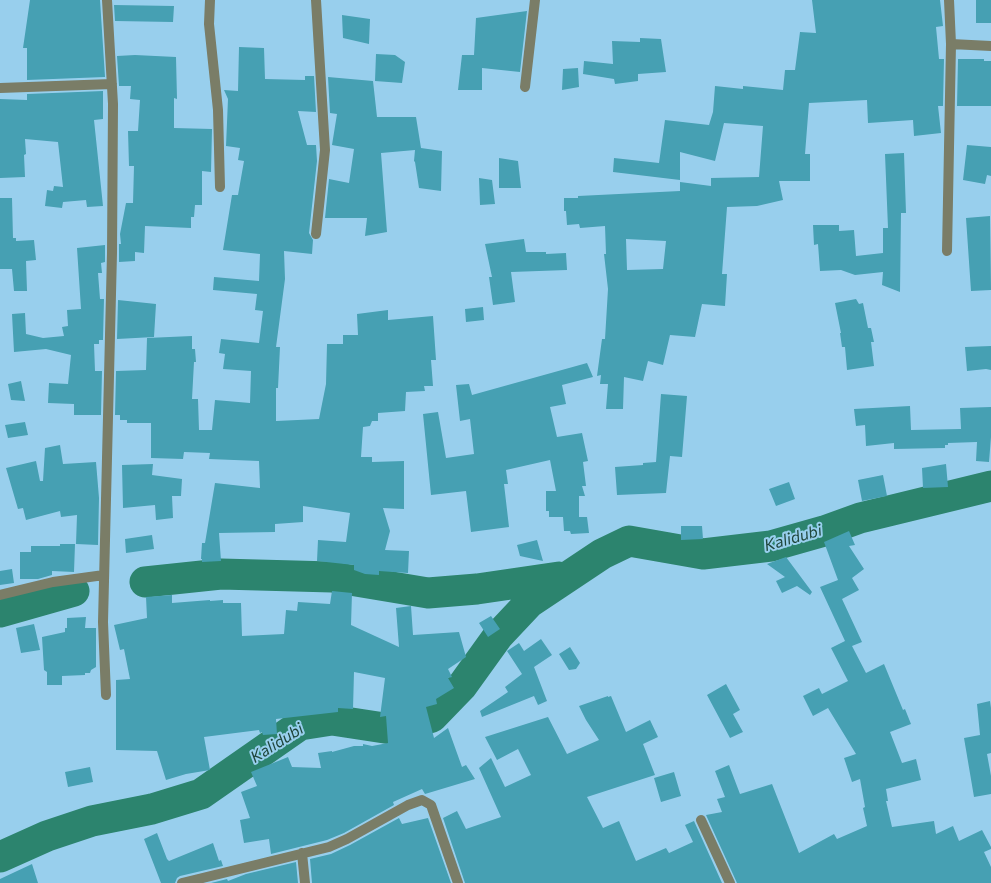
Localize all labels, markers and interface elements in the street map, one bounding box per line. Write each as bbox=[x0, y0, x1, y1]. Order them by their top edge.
water label: Kalidubi bbox=[762, 521, 824, 555]
water label: Kalidubi bbox=[247, 719, 307, 767]

